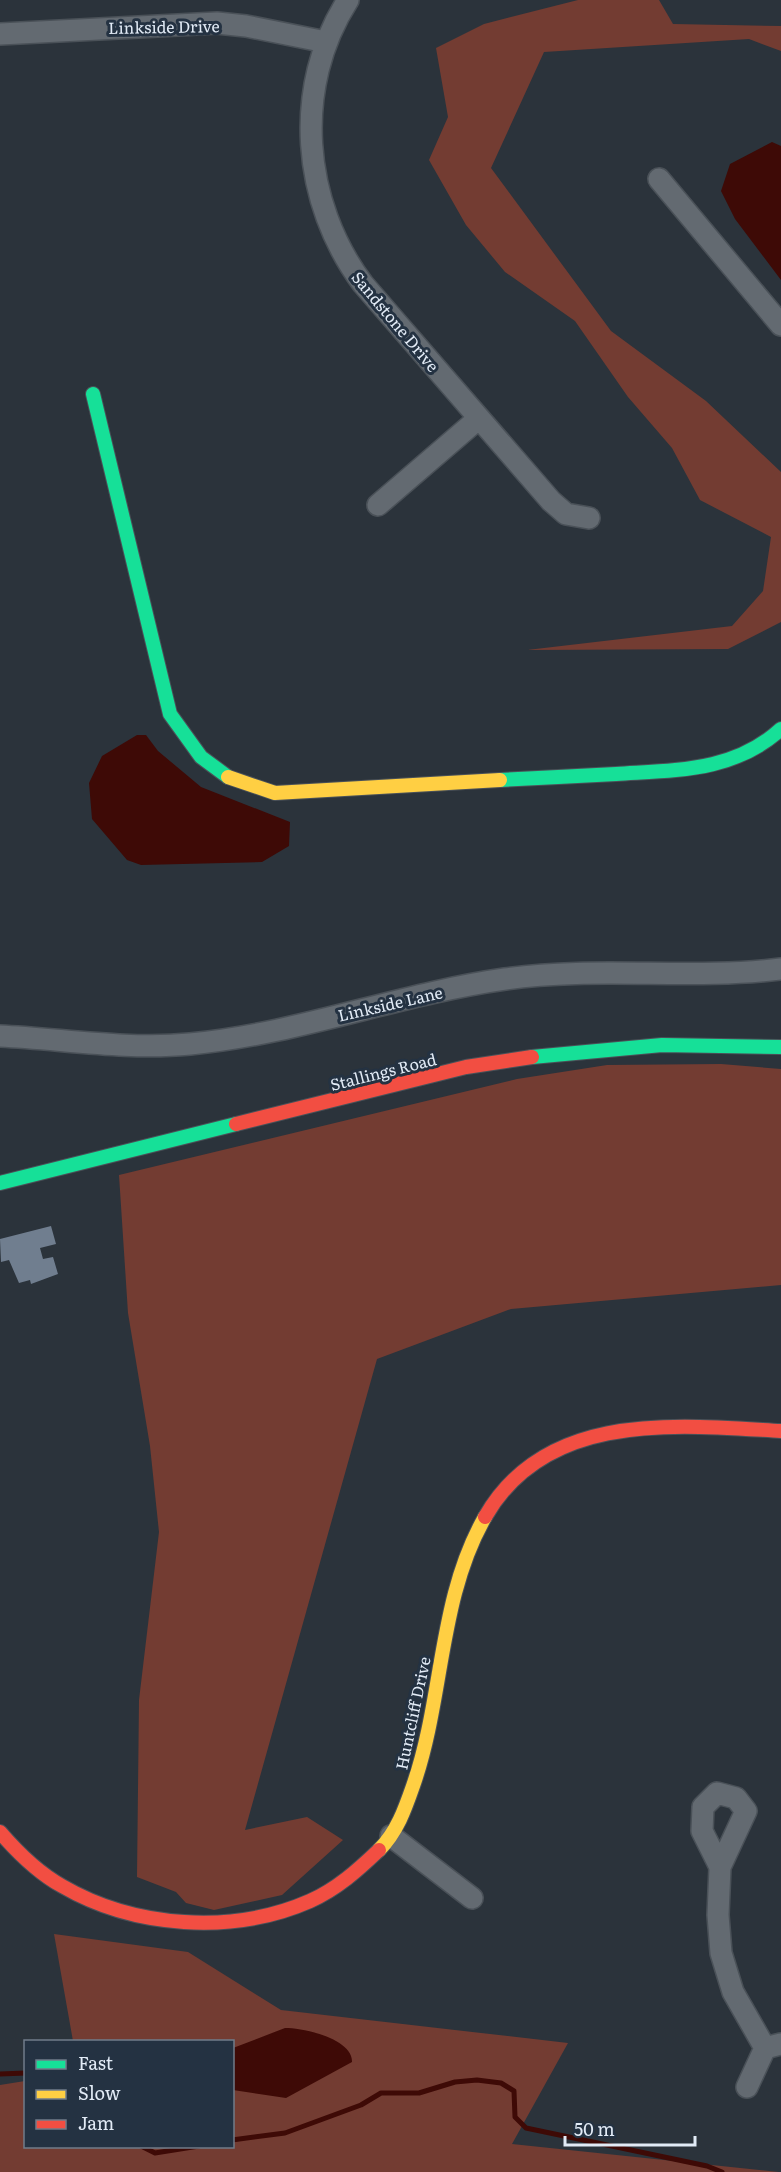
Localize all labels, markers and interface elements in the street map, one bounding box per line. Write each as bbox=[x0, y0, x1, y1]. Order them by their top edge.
street label: Linkside Drive bbox=[108, 13, 220, 39]
street label: Sandstone Drive bbox=[347, 265, 445, 377]
street label: Linkside Lane bbox=[335, 979, 445, 1027]
street label: Stallings Road bbox=[327, 1046, 439, 1096]
street label: Huntcliff Drive bbox=[388, 1654, 436, 1772]
legend bbox=[24, 2040, 234, 2148]
text: Fast bbox=[78, 2049, 114, 2076]
text: Slow bbox=[78, 2079, 121, 2106]
text: Jam bbox=[78, 2109, 114, 2136]
scale bar bbox=[565, 2109, 696, 2147]
text: 50 m bbox=[574, 2115, 615, 2142]

